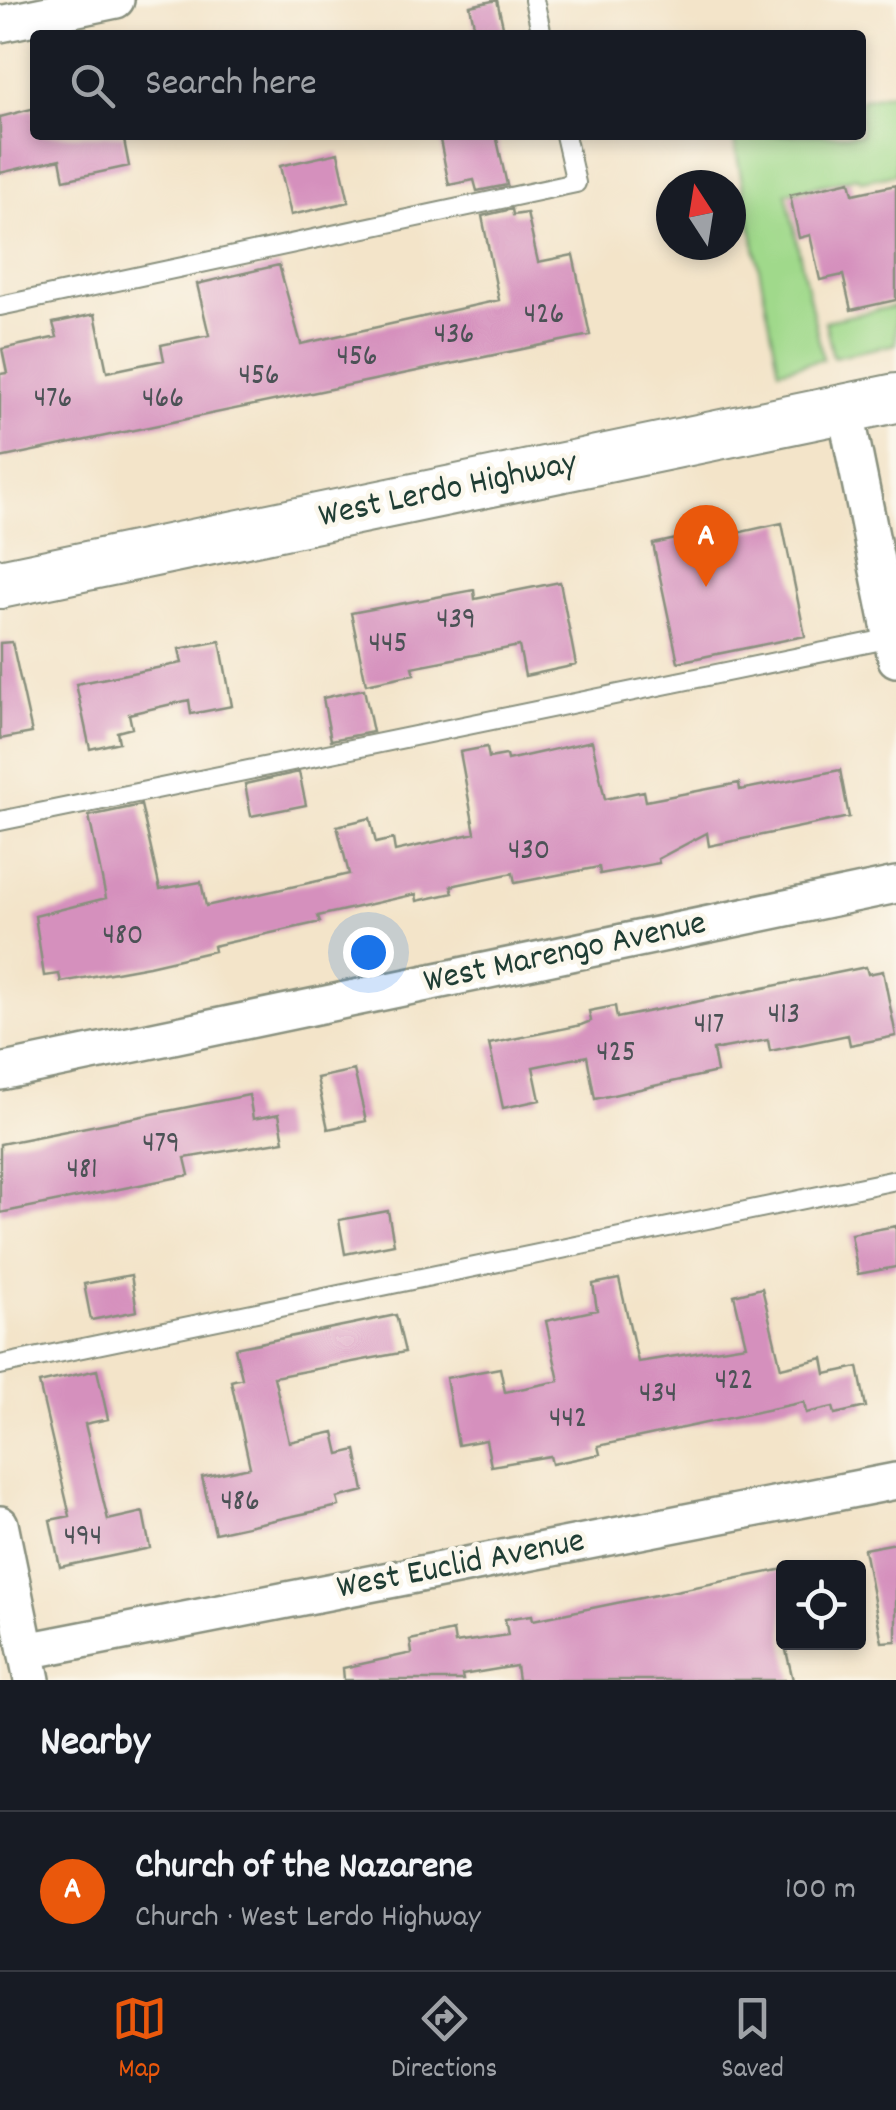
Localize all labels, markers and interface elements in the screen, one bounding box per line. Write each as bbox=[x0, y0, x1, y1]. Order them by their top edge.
search box bbox=[30, 30, 866, 140]
icon: search bbox=[65, 58, 120, 113]
text: Search here bbox=[145, 58, 317, 113]
north arrow bbox=[656, 170, 746, 260]
house number: 426 bbox=[524, 295, 564, 338]
house number: 436 bbox=[434, 315, 474, 358]
house number: 456 bbox=[336, 337, 378, 380]
house number: 456 bbox=[238, 356, 280, 399]
house number: 476 bbox=[34, 379, 72, 422]
house number: 466 bbox=[142, 379, 184, 422]
street label: West Lerdo Highway bbox=[314, 439, 582, 543]
pin: A bbox=[674, 504, 738, 587]
house number: 439 bbox=[436, 600, 476, 643]
house number: 445 bbox=[369, 624, 407, 667]
house number: 430 bbox=[508, 831, 550, 874]
street label: West Marengo Avenue bbox=[419, 900, 711, 1008]
house number: 480 bbox=[103, 916, 143, 959]
your location bbox=[343, 927, 394, 978]
house number: 413 bbox=[768, 995, 800, 1038]
house number: 417 bbox=[694, 1005, 724, 1048]
house number: 425 bbox=[596, 1033, 636, 1076]
house number: 479 bbox=[142, 1124, 180, 1167]
house number: 481 bbox=[66, 1150, 98, 1193]
house number: 422 bbox=[715, 1361, 753, 1404]
house number: 434 bbox=[639, 1374, 677, 1417]
house number: 442 bbox=[549, 1399, 587, 1442]
house number: 486 bbox=[220, 1482, 260, 1525]
house number: 494 bbox=[64, 1517, 102, 1560]
street label: West Euclid Avenue bbox=[333, 1517, 589, 1615]
map controls bbox=[776, 1560, 866, 1650]
button: locate bbox=[776, 1560, 866, 1650]
text: Nearby bbox=[40, 1715, 150, 1775]
text: Church of the Nazarene bbox=[135, 1841, 473, 1896]
text: A bbox=[64, 1868, 81, 1914]
text: 100 m bbox=[785, 1868, 856, 1914]
text: Church · West Lerdo Highway bbox=[135, 1896, 481, 1942]
tab: Map bbox=[112, 1991, 167, 2091]
tab: Directions bbox=[391, 1991, 497, 2091]
tab: Saved bbox=[721, 1991, 784, 2091]

